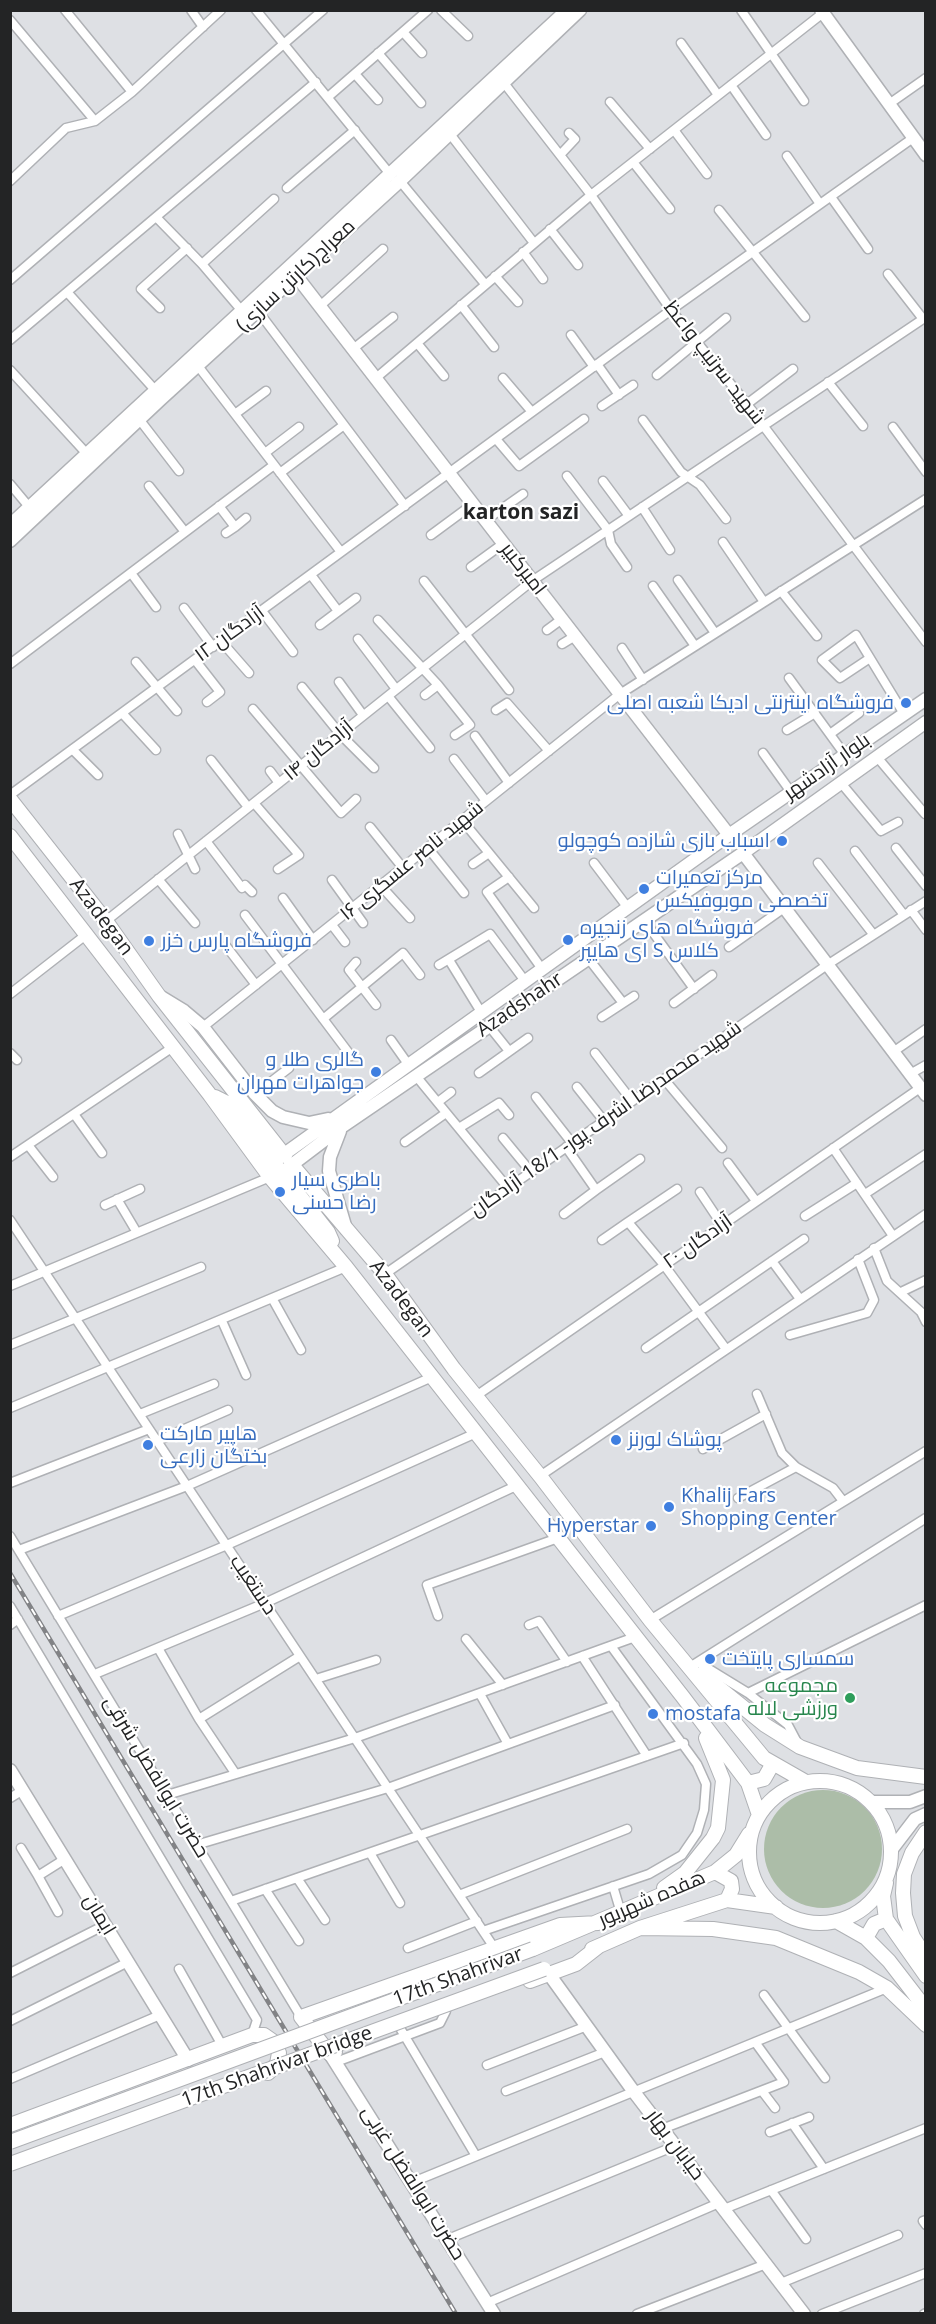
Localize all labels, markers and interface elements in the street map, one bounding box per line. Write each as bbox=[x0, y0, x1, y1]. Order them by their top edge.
street label: معراج(کارتن سازی) bbox=[231, 215, 361, 337]
street label: شهید سرتیپ واعظ bbox=[658, 296, 770, 430]
district label: karton sazi bbox=[463, 500, 579, 526]
street label: امیرکبیر bbox=[495, 538, 551, 600]
street label: ۱۲ آزادگان bbox=[190, 601, 270, 667]
place label: فروشگاه اینترنتی ادیکا شعبه اصلی bbox=[607, 691, 894, 715]
marker: فروشگاه اینترنتی ادیکا شعبه اصلی bbox=[899, 696, 913, 710]
street label: ۱۴ آزادگان bbox=[279, 716, 359, 786]
street label: بلوار آزادشهر bbox=[779, 728, 875, 806]
street label: ۱۶ شهید ناصر عسگری bbox=[335, 796, 489, 926]
place label: اسباب بازی شازده کوچولو bbox=[558, 829, 770, 853]
marker: اسباب بازی شازده کوچولو bbox=[775, 834, 789, 848]
place label: مرکز تعمیرات تخصصی موبوفیکس bbox=[656, 866, 828, 913]
street label: Azadegan bbox=[64, 874, 138, 960]
marker: مرکز تعمیرات تخصصی موبوفیکس bbox=[637, 882, 651, 896]
place label: فروشگاه های زنجیره ای هایپر S کلاس bbox=[580, 916, 754, 963]
place label: فروشگاه پارس خزر bbox=[161, 929, 312, 953]
marker: فروشگاه های زنجیره ای هایپر S کلاس bbox=[561, 933, 575, 947]
marker: فروشگاه پارس خزر bbox=[142, 934, 156, 948]
street label: Azadshahr bbox=[472, 967, 568, 1043]
street label: شهید محمدرضا اشرف پور- 18/1 آزادگان bbox=[466, 1016, 746, 1222]
place label: گالری طلا و جواهرات مهران bbox=[237, 1048, 364, 1095]
marker: گالری طلا و جواهرات مهران bbox=[369, 1065, 383, 1079]
place label: باطری سیار رضا حسنی bbox=[292, 1168, 381, 1215]
marker: باطری سیار رضا حسنی bbox=[273, 1185, 287, 1199]
street label: ۲۰ آزادگان bbox=[659, 1209, 737, 1275]
street label: Azadegan bbox=[364, 1256, 438, 1342]
place label: هاپیر مارکت بختگان زارعی bbox=[160, 1422, 267, 1469]
place label: پوشاک لورنز bbox=[628, 1428, 722, 1452]
marker: پوشاک لورنز bbox=[609, 1433, 623, 1447]
marker: هاپیر مارکت بختگان زارعی bbox=[141, 1438, 155, 1452]
place label: Khalij Fars Shopping Center bbox=[681, 1484, 837, 1531]
marker: Khalij Fars Shopping Center bbox=[662, 1500, 676, 1514]
place label: Hyperstar bbox=[547, 1514, 639, 1538]
marker: Hyperstar bbox=[644, 1519, 658, 1533]
street label: دستغیب bbox=[224, 1551, 282, 1619]
place label: سمساری پایتخت bbox=[722, 1647, 854, 1671]
marker: سمساری پایتخت bbox=[703, 1652, 717, 1666]
place label: مجموعه ورزشی لاله bbox=[747, 1674, 838, 1721]
marker: مجموعه ورزشی لاله bbox=[843, 1691, 857, 1705]
street label: حضرت ابوالفضل شرقی bbox=[98, 1692, 214, 1862]
place label: mostafa bbox=[665, 1702, 741, 1726]
marker: mostafa bbox=[646, 1707, 660, 1721]
street label: هفده شهریور bbox=[595, 1866, 709, 1932]
street label: ایمان bbox=[78, 1890, 120, 1940]
street label: 17th Shahrivar bbox=[390, 1942, 526, 2012]
street label: 17th Shahrivar bridge bbox=[178, 2021, 376, 2113]
street label: حضرت ابوالفضل غربی bbox=[356, 2101, 470, 2265]
street label: خیابان بهار bbox=[641, 2105, 709, 2185]

